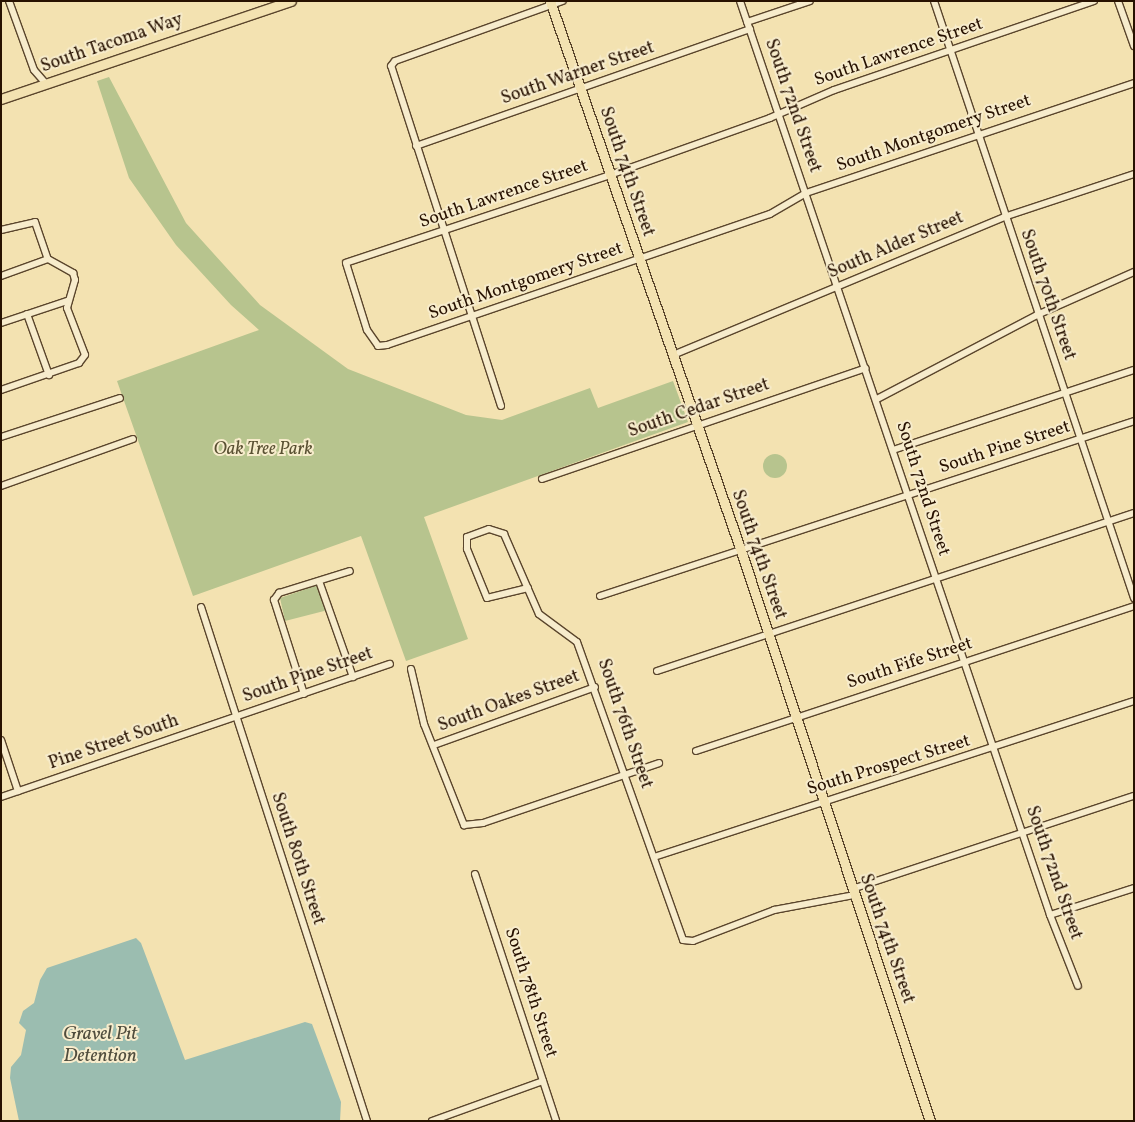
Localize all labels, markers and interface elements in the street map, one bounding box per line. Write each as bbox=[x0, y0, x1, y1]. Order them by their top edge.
street label: South Tacoma Way bbox=[38, 9, 186, 79]
street label: South Lawrence Street bbox=[812, 14, 986, 92]
street label: South 72nd Street bbox=[759, 36, 825, 176]
street label: South Warner Street bbox=[498, 38, 658, 110]
street label: South Montgomery Street bbox=[834, 90, 1034, 178]
street label: South 74th Street bbox=[594, 104, 658, 240]
street label: South Lawrence Street bbox=[417, 156, 591, 234]
street label: South Alder Street bbox=[825, 208, 967, 284]
street label: South 70th Street bbox=[1014, 227, 1080, 363]
street label: South Montgomery Street bbox=[426, 238, 626, 326]
street label: South Cedar Street bbox=[626, 375, 772, 443]
street label: South Pine Street bbox=[937, 417, 1073, 479]
street label: South 72nd Street bbox=[890, 419, 954, 559]
park label: Oak Tree Park bbox=[213, 439, 313, 461]
street label: South 74th Street bbox=[726, 487, 790, 623]
street label: South Fife Street bbox=[844, 634, 976, 694]
street label: South Pine Street bbox=[240, 644, 376, 708]
street label: South 76th Street bbox=[592, 656, 656, 792]
street label: South Oakes Street bbox=[435, 666, 583, 738]
street label: Pine Street South bbox=[46, 711, 182, 775]
street label: South Prospect Street bbox=[805, 731, 973, 801]
street label: South 80th Street bbox=[265, 790, 329, 928]
street label: South 72nd Street bbox=[1020, 803, 1086, 943]
street label: South 74th Street bbox=[854, 871, 918, 1007]
street label: South 78th Street bbox=[499, 925, 561, 1061]
water label: Gravel Pit Detention bbox=[63, 1024, 137, 1068]

